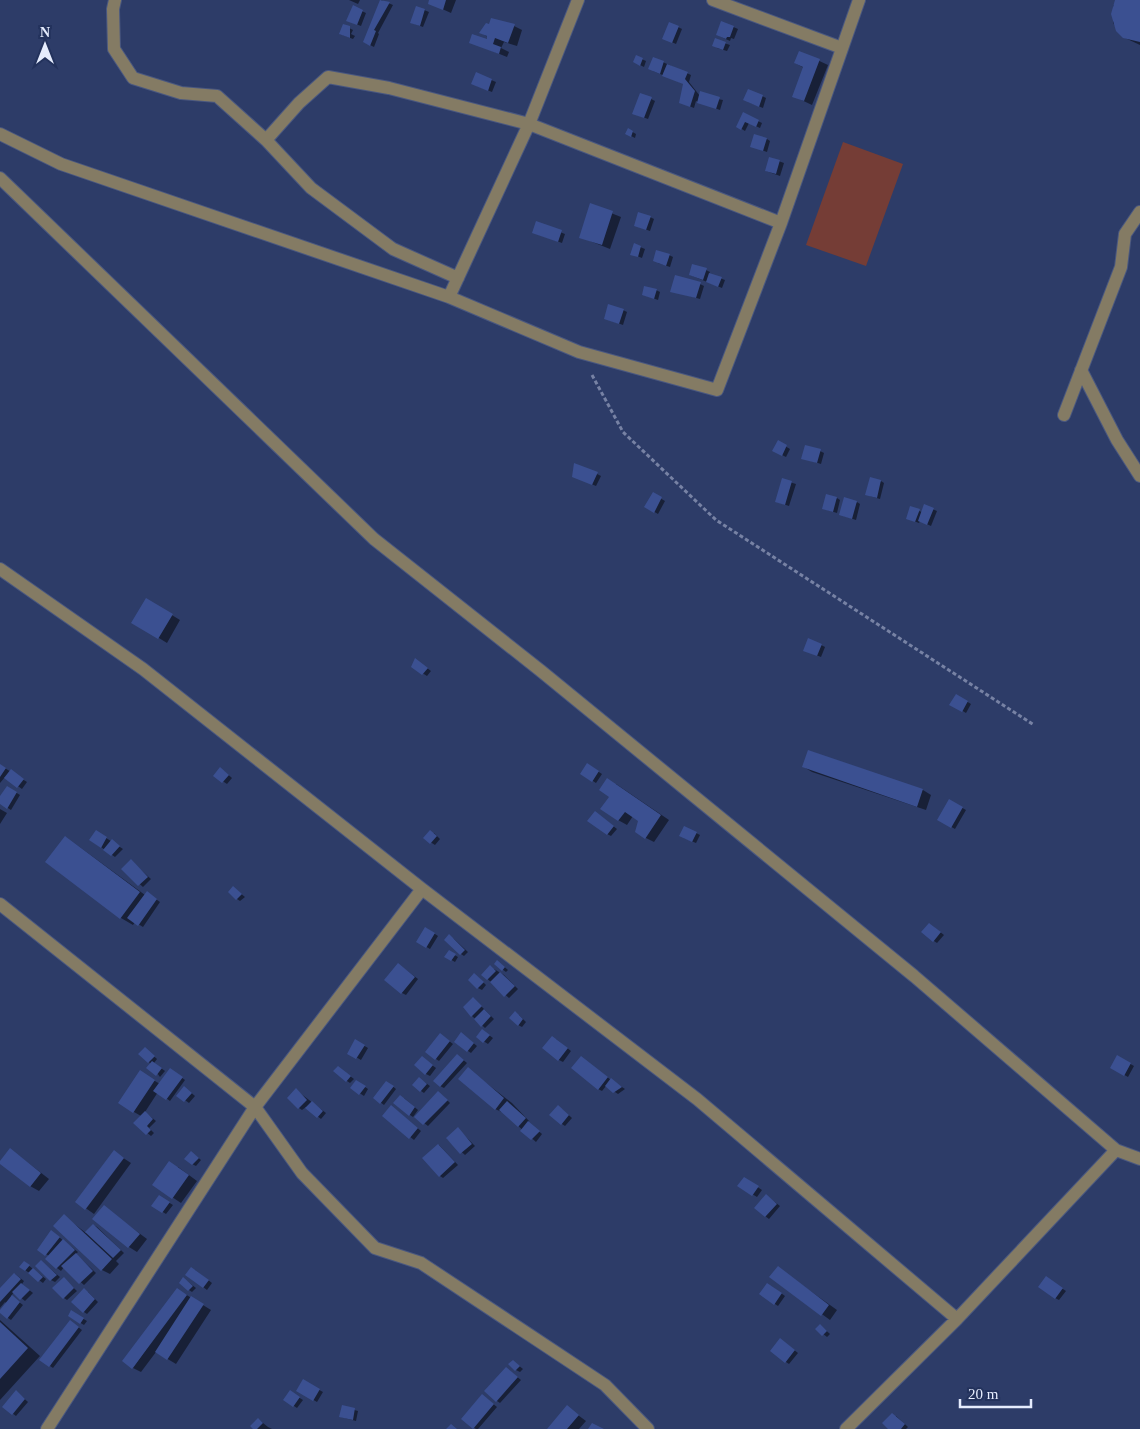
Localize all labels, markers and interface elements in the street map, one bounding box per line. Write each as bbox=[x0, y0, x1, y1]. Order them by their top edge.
north arrow bbox=[20, 20, 70, 70]
text: N bbox=[40, 25, 50, 40]
scale bar bbox=[960, 1376, 1031, 1408]
text: 20 m bbox=[968, 1386, 999, 1402]

